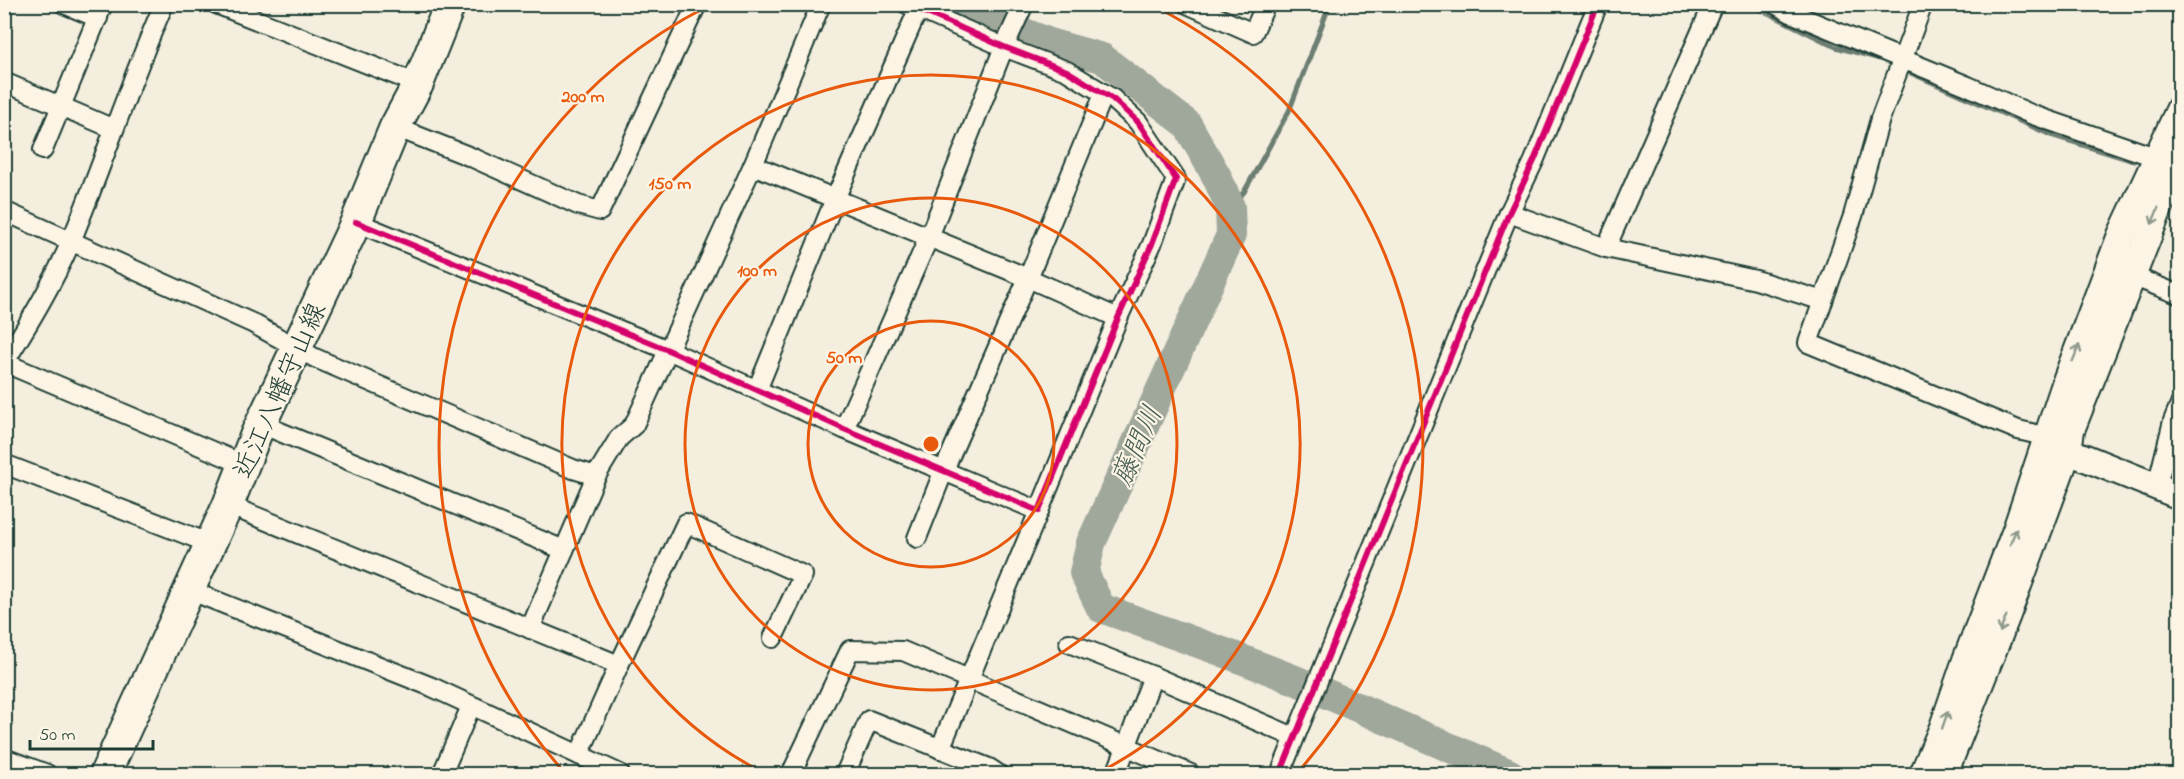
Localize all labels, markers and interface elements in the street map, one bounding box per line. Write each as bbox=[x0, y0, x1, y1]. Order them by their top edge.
text: 200 m bbox=[561, 85, 605, 111]
text: 150 m bbox=[649, 172, 691, 198]
one-way arrow bbox=[2149, 207, 2160, 225]
text: 100 m bbox=[737, 259, 777, 285]
street label: 近江八幡守山線 bbox=[225, 297, 338, 485]
one-way arrow bbox=[2071, 344, 2082, 363]
text: 50 m bbox=[826, 346, 862, 372]
water label: 藤間川 bbox=[1103, 400, 1175, 493]
centre of rings bbox=[921, 434, 941, 454]
one-way arrow bbox=[2008, 529, 2019, 547]
one-way arrow bbox=[1997, 614, 2008, 632]
one-way arrow bbox=[1941, 711, 1952, 730]
scale bar bbox=[30, 713, 153, 751]
text: 50 m bbox=[39, 723, 76, 749]

